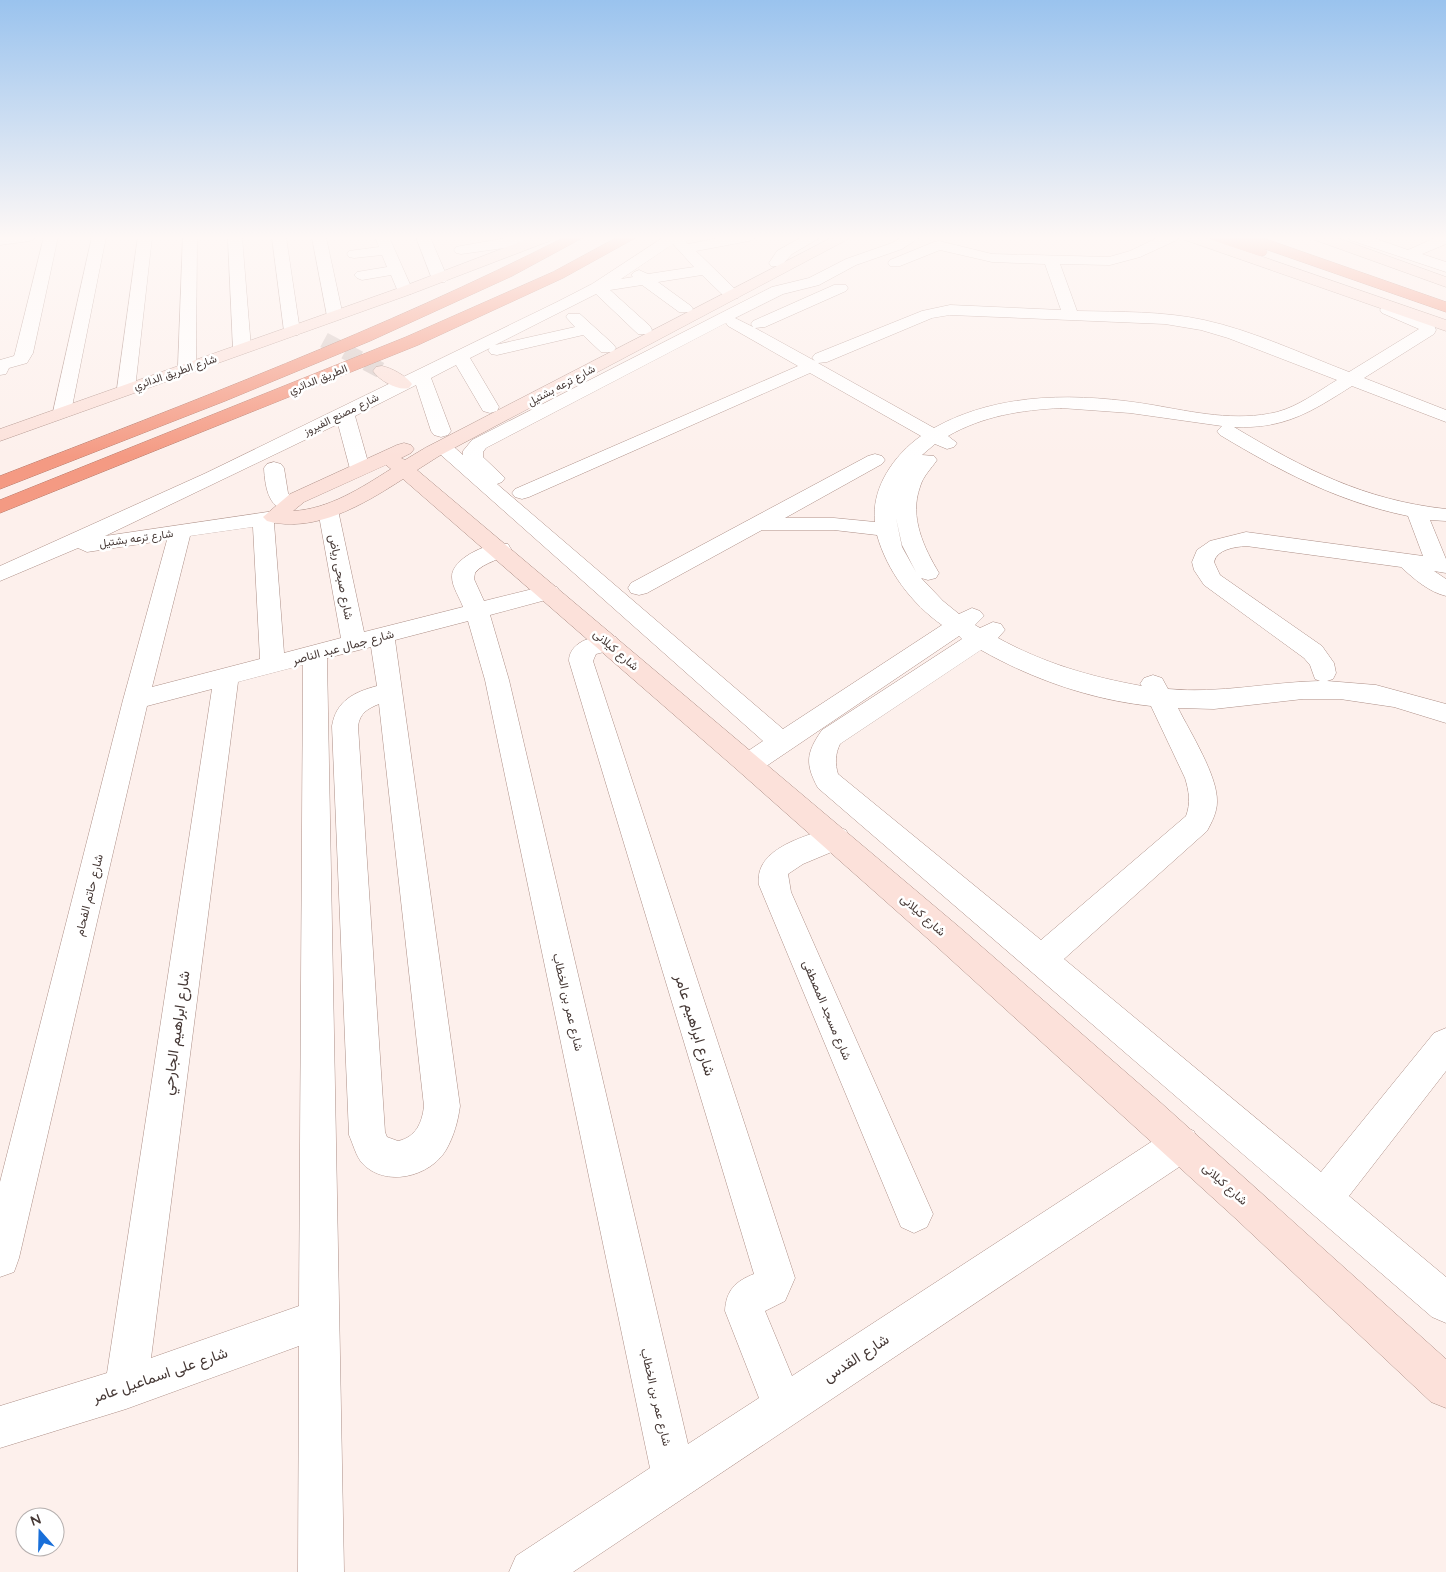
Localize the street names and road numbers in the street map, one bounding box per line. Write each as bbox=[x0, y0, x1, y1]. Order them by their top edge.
street label: شارع الطريق الدائري bbox=[132, 351, 220, 396]
street label: الطريق الدائري bbox=[287, 361, 350, 400]
street label: شارع ترعه بشتيل bbox=[525, 361, 598, 410]
street label: شارع مصنع الفيروز bbox=[300, 390, 382, 440]
street label: شارع ترعه بشتيل bbox=[98, 526, 174, 551]
street label: شارع صبحى رياض bbox=[324, 533, 357, 621]
street label: شارع جمال عبد الناصر bbox=[289, 626, 396, 669]
street label: شارع كيلانى bbox=[589, 626, 642, 675]
street label: شارع حاتم الفحام bbox=[71, 852, 108, 938]
street label: شارع كيلانى bbox=[896, 890, 949, 940]
street label: شارع عمر بن الخطاب bbox=[548, 951, 587, 1053]
street label: شارع مسجد المصطفى bbox=[798, 958, 855, 1063]
street label: شارع ابراهيم الجارحي bbox=[157, 969, 198, 1097]
street label: شارع ابراهيم عامر bbox=[669, 971, 720, 1079]
street label: شارع كيلانى bbox=[1198, 1159, 1251, 1209]
street label: شارع القدس bbox=[819, 1329, 894, 1388]
street label: شارع على اسماعيل عامر bbox=[89, 1342, 231, 1409]
street label: شارع عمر بن الخطاب bbox=[636, 1346, 675, 1448]

